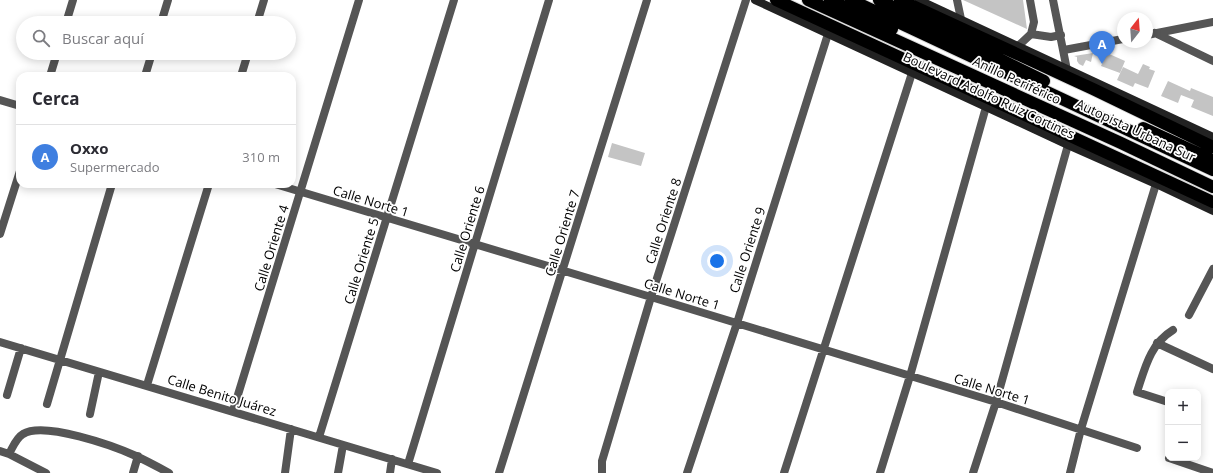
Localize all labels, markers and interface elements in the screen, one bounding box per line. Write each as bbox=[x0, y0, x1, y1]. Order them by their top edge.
north arrow bbox=[1117, 12, 1153, 48]
search box bbox=[16, 16, 296, 60]
icon: search bbox=[30, 27, 52, 49]
text: Buscar aquí bbox=[62, 28, 144, 48]
pin: A bbox=[1089, 31, 1115, 64]
street label: Boulevard Adolfo Ruiz Cortines bbox=[900, 47, 1078, 143]
street label: Anillo Periférico bbox=[970, 52, 1064, 108]
text: Cerca bbox=[32, 87, 80, 110]
street label: Autopista Urbana Sur bbox=[1073, 94, 1199, 166]
text: Oxxo bbox=[70, 138, 109, 158]
text: A bbox=[41, 148, 49, 166]
text: 310 m bbox=[242, 148, 280, 166]
text: Supermercado bbox=[70, 158, 160, 176]
street label: Calle Oriente 8 bbox=[641, 176, 685, 266]
street label: Calle Norte 1 bbox=[331, 181, 411, 221]
street label: Calle Oriente 6 bbox=[445, 184, 489, 274]
street label: Calle Oriente 7 bbox=[540, 188, 584, 278]
street label: Calle Oriente 4 bbox=[249, 202, 293, 293]
street label: Calle Oriente 9 bbox=[725, 205, 769, 295]
street label: Calle Oriente 5 bbox=[339, 216, 383, 306]
your location bbox=[707, 251, 727, 271]
street label: Calle Norte 1 bbox=[642, 274, 722, 314]
street label: Calle Norte 1 bbox=[952, 369, 1032, 409]
street label: Calle Benito Juárez bbox=[165, 370, 279, 420]
map controls bbox=[1165, 389, 1201, 461]
button: + bbox=[1165, 389, 1201, 425]
button: − bbox=[1165, 425, 1201, 461]

